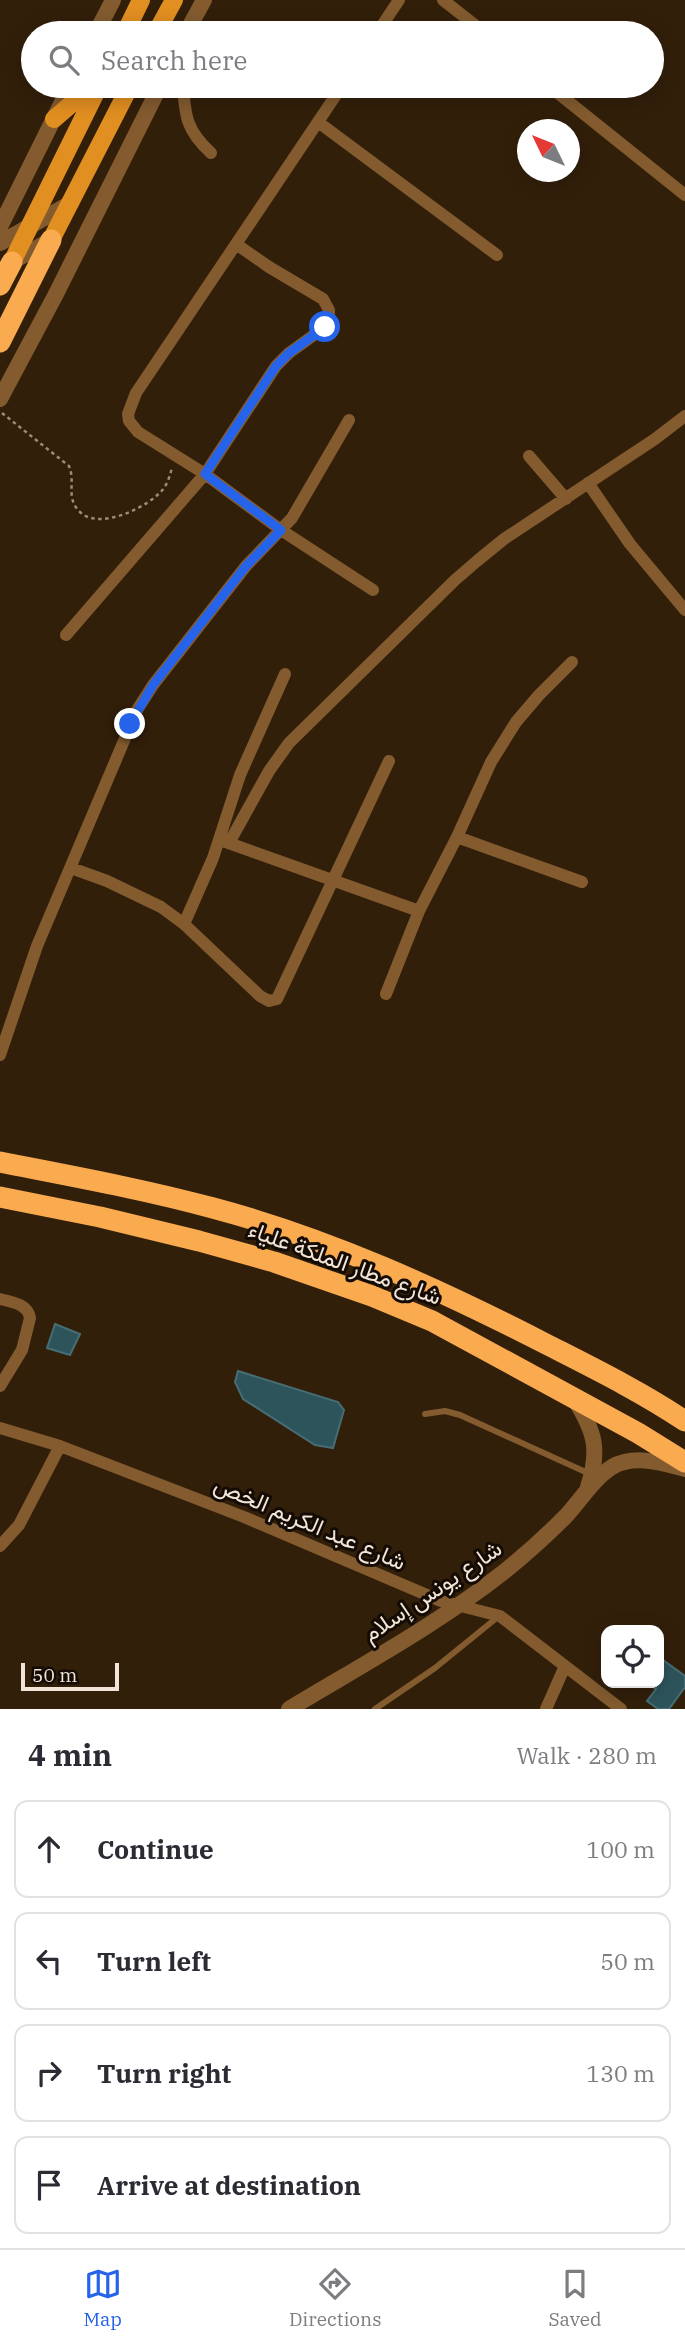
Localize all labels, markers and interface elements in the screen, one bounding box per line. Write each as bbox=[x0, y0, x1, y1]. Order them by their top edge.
search box bbox=[21, 21, 664, 98]
icon: search bbox=[45, 41, 83, 79]
text: Search here bbox=[101, 43, 247, 77]
north arrow bbox=[517, 119, 580, 182]
route start bbox=[309, 311, 340, 342]
route end bbox=[114, 708, 145, 739]
street label: شارع مطار الملكة علياء bbox=[244, 1213, 446, 1313]
street label: شارع عبد الكريم الخص bbox=[209, 1468, 411, 1578]
street label: شارع يونس إسلام bbox=[356, 1533, 508, 1649]
map controls bbox=[601, 1625, 664, 1688]
button: locate bbox=[601, 1625, 664, 1688]
scale bar bbox=[21, 1660, 119, 1692]
text: 50 m bbox=[32, 1663, 77, 1687]
text: 4 min bbox=[28, 1735, 112, 1774]
text: Walk · 280 m bbox=[516, 1740, 657, 1770]
icon: ahead bbox=[30, 1830, 68, 1868]
text: Continue bbox=[97, 1832, 214, 1866]
text: 100 m bbox=[586, 1834, 655, 1864]
icon: left bbox=[30, 1942, 68, 1980]
text: Turn left bbox=[97, 1944, 211, 1978]
text: 50 m bbox=[600, 1946, 655, 1976]
icon: right bbox=[30, 2054, 68, 2092]
text: Turn right bbox=[97, 2056, 231, 2090]
text: 130 m bbox=[586, 2058, 655, 2088]
icon: arrive bbox=[30, 2166, 68, 2204]
text: Arrive at destination bbox=[97, 2168, 361, 2202]
tab: Map bbox=[83, 2265, 122, 2331]
tab: Directions bbox=[289, 2265, 382, 2331]
tab: Saved bbox=[548, 2265, 602, 2331]

